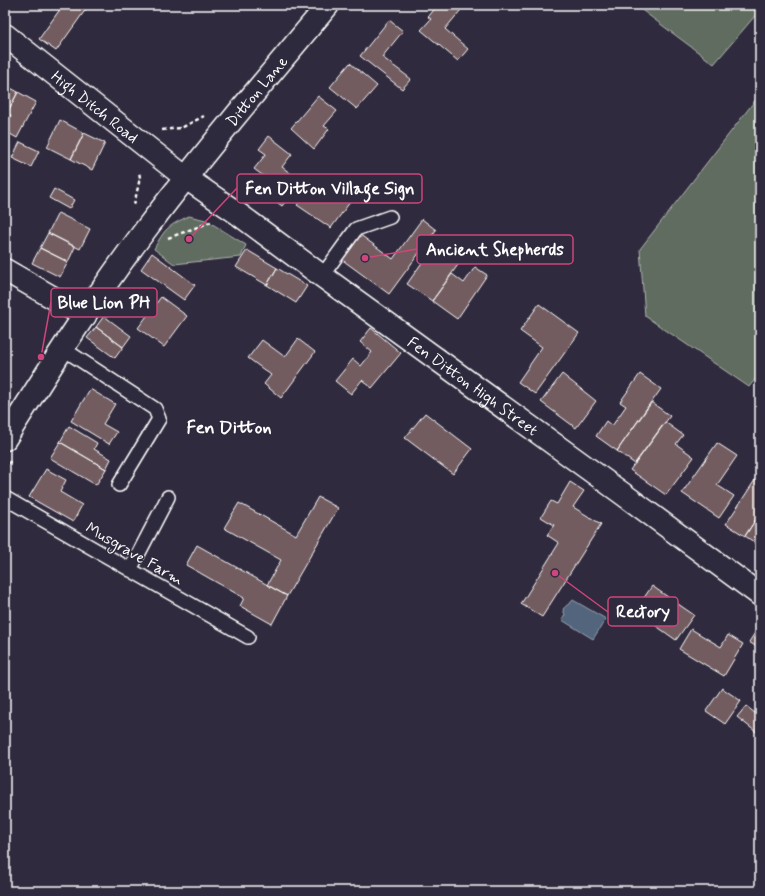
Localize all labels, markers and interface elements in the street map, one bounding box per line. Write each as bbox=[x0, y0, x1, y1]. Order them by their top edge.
street label: Ditton Lane bbox=[222, 51, 293, 132]
street label: High Ditch Road bbox=[46, 66, 142, 149]
callout: Fen Ditton Village Sign bbox=[237, 174, 422, 203]
text: Fen Ditton Village Sign bbox=[245, 178, 415, 203]
callout: Ancient Shepherds bbox=[417, 235, 573, 264]
text: Ancient Shepherds bbox=[426, 239, 564, 261]
callout: Blue Lion PH bbox=[51, 288, 157, 317]
text: Blue Lion PH bbox=[58, 292, 150, 314]
street label: Fen Ditton High Street bbox=[403, 332, 542, 441]
district label: Fen Ditton bbox=[186, 416, 272, 440]
street label: Musgrave Farm bbox=[81, 518, 187, 592]
callout: Rectory bbox=[608, 597, 678, 626]
text: Rectory bbox=[616, 601, 670, 623]

